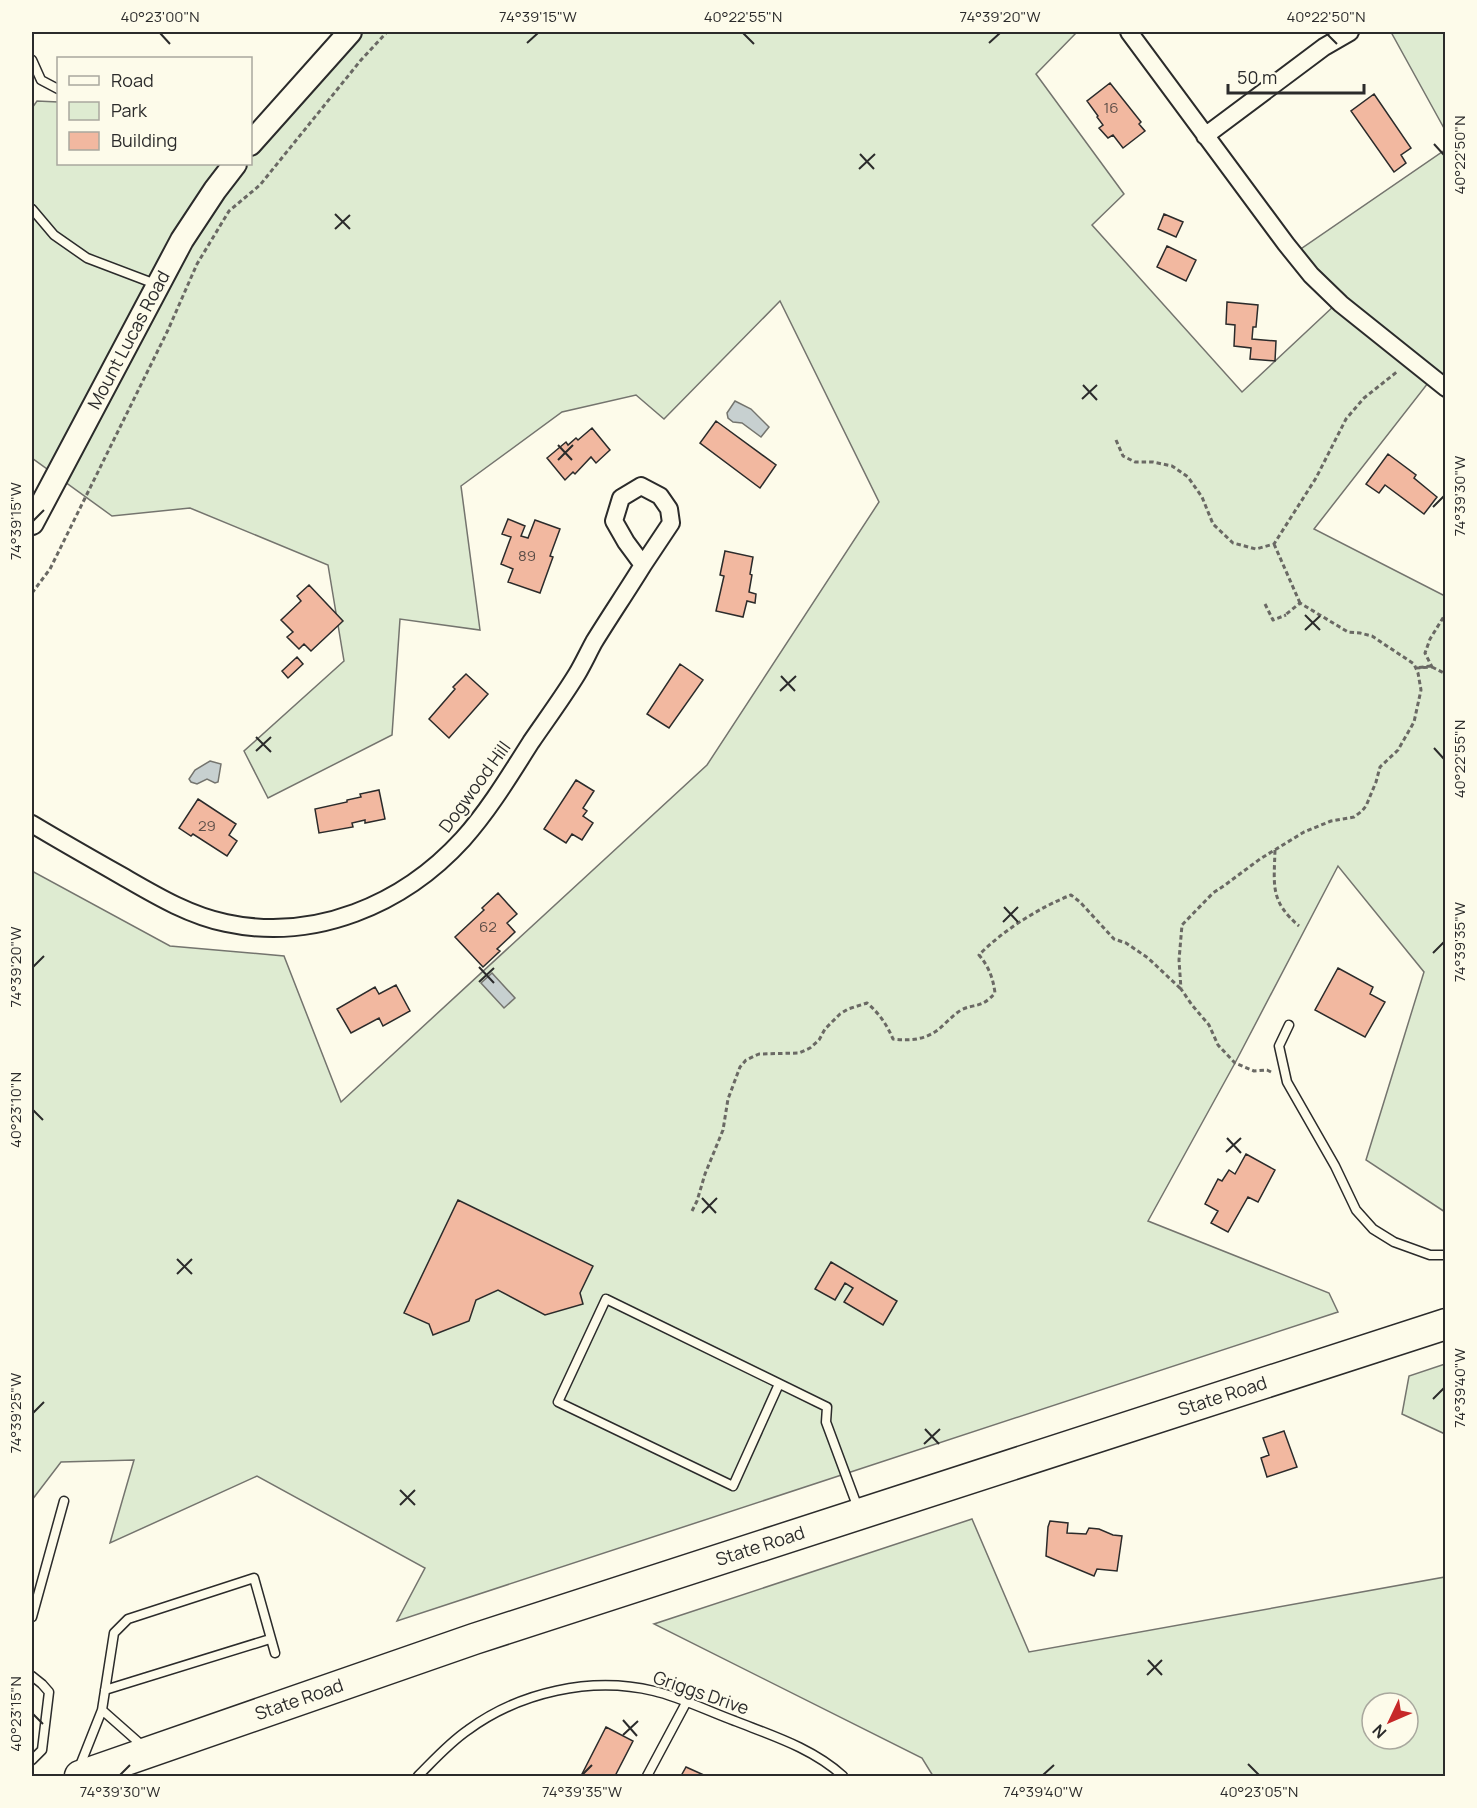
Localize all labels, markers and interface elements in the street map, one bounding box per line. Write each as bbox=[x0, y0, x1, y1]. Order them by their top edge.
text: 40°23'00"N bbox=[120, 6, 200, 27]
text: 74°39'15"W bbox=[499, 6, 577, 27]
text: 40°22'55"N bbox=[704, 6, 782, 27]
text: 74°39'20"W bbox=[960, 6, 1040, 27]
text: 40°22'50"N bbox=[1286, 6, 1366, 27]
legend bbox=[57, 57, 252, 165]
scale bar bbox=[1228, 57, 1364, 95]
text: 50 m bbox=[1237, 65, 1277, 89]
text: Road bbox=[111, 68, 154, 92]
house number: 16 bbox=[1103, 97, 1119, 118]
text: Park bbox=[111, 98, 148, 122]
text: 40°22'50"N bbox=[1449, 115, 1470, 195]
text: Building bbox=[111, 128, 177, 152]
street label: Mount Lucas Road bbox=[81, 266, 175, 413]
text: 74°39'30"W bbox=[1449, 456, 1470, 536]
text: 74°39'15"W bbox=[5, 482, 26, 560]
house number: 89 bbox=[518, 545, 536, 566]
text: 40°22'55"N bbox=[1449, 720, 1470, 798]
street label: Dogwood Hill bbox=[433, 736, 515, 837]
house number: 29 bbox=[198, 815, 216, 836]
text: 74°39'35"W bbox=[1449, 902, 1470, 982]
house number: 62 bbox=[479, 916, 497, 937]
text: 74°39'20"W bbox=[5, 927, 26, 1007]
text: 40°23'10"N bbox=[5, 1072, 26, 1148]
text: 74°39'40"W bbox=[1449, 1348, 1470, 1428]
street label: State Road bbox=[1175, 1370, 1270, 1421]
text: 74°39'25"W bbox=[5, 1373, 26, 1453]
street label: State Road bbox=[712, 1520, 807, 1571]
street label: Griggs Drive bbox=[650, 1664, 752, 1720]
street label: State Road bbox=[251, 1672, 346, 1725]
text: 40°23'15"N bbox=[5, 1676, 26, 1752]
north arrow bbox=[1360, 1691, 1420, 1751]
text: N bbox=[1367, 1720, 1391, 1743]
text: 74°39'30"W bbox=[80, 1781, 160, 1802]
text: 74°39'35"W bbox=[542, 1781, 622, 1802]
text: 74°39'40"W bbox=[1003, 1781, 1083, 1802]
text: 40°23'05"N bbox=[1220, 1781, 1298, 1802]

